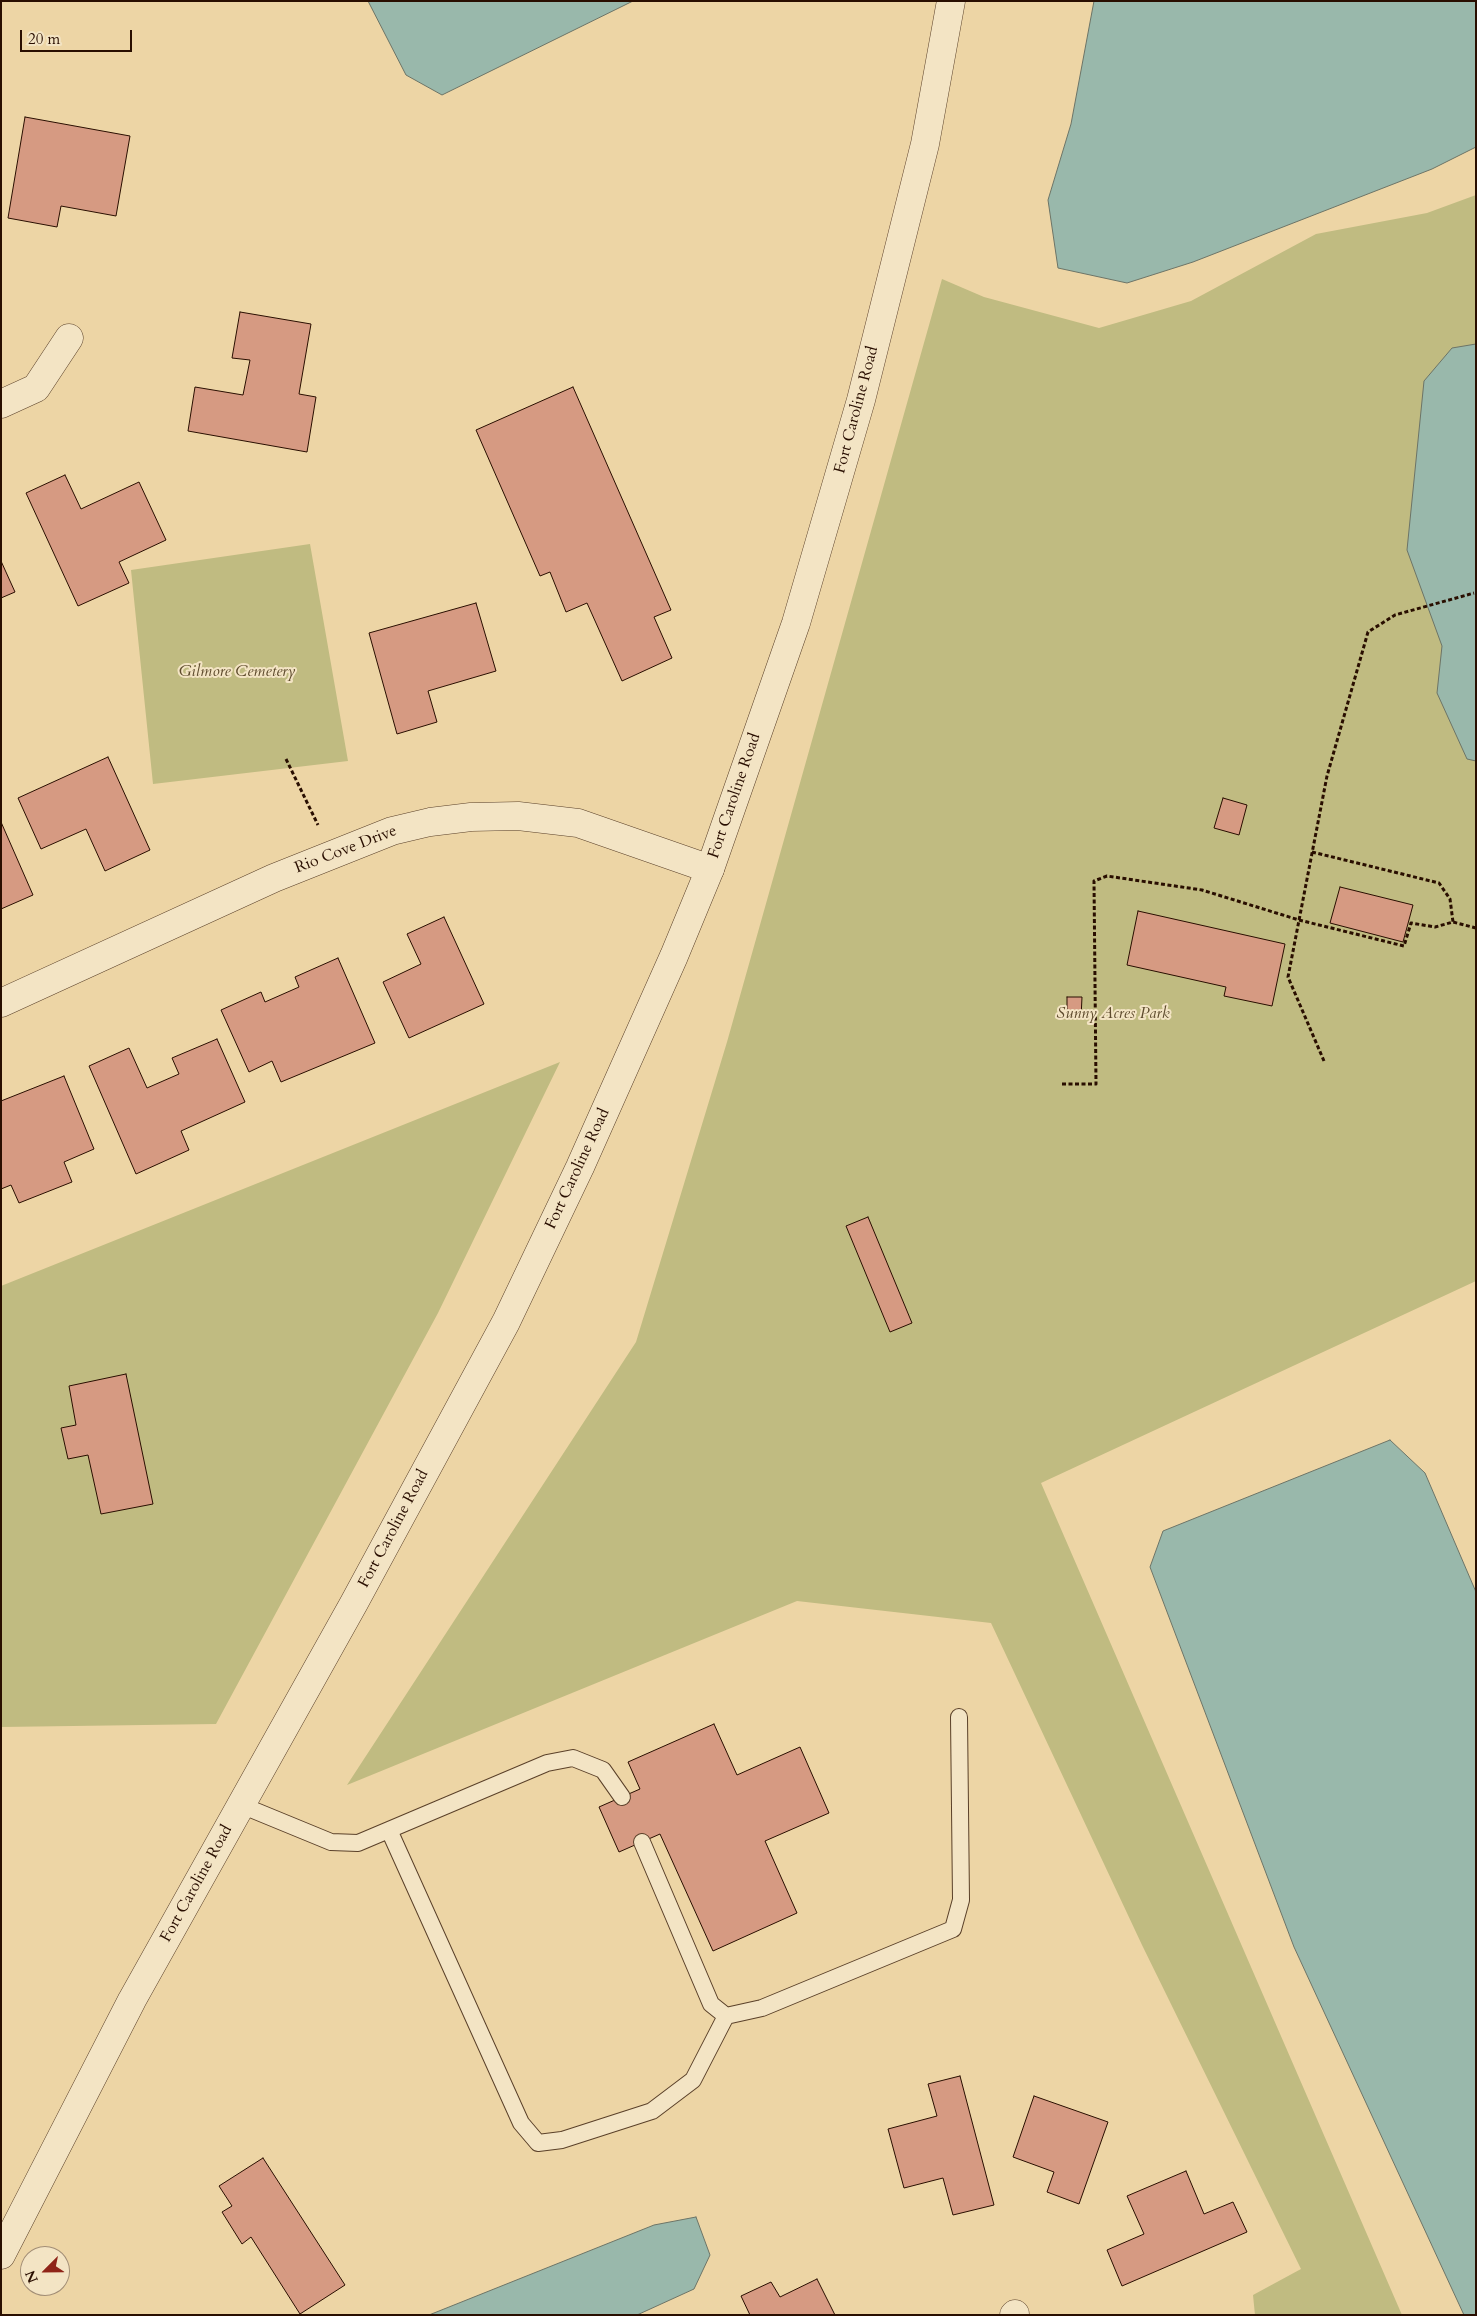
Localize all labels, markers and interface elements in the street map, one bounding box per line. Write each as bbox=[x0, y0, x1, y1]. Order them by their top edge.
scale bar bbox=[22, 20, 135, 52]
text: 20 m bbox=[28, 29, 60, 49]
street label: Fort Caroline Road bbox=[831, 344, 883, 476]
park label: Gilmore Cemetery bbox=[179, 662, 295, 682]
street label: Fort Caroline Road bbox=[705, 731, 765, 861]
street label: Rio Cove Drive bbox=[292, 822, 400, 878]
park label: Sunny Acres Park bbox=[1056, 1004, 1170, 1024]
street label: Fort Caroline Road bbox=[542, 1106, 614, 1232]
street label: Fort Caroline Road bbox=[355, 1467, 433, 1591]
street label: Fort Caroline Road bbox=[157, 1822, 237, 1946]
north arrow bbox=[20, 2246, 70, 2296]
text: N bbox=[21, 2267, 43, 2286]

